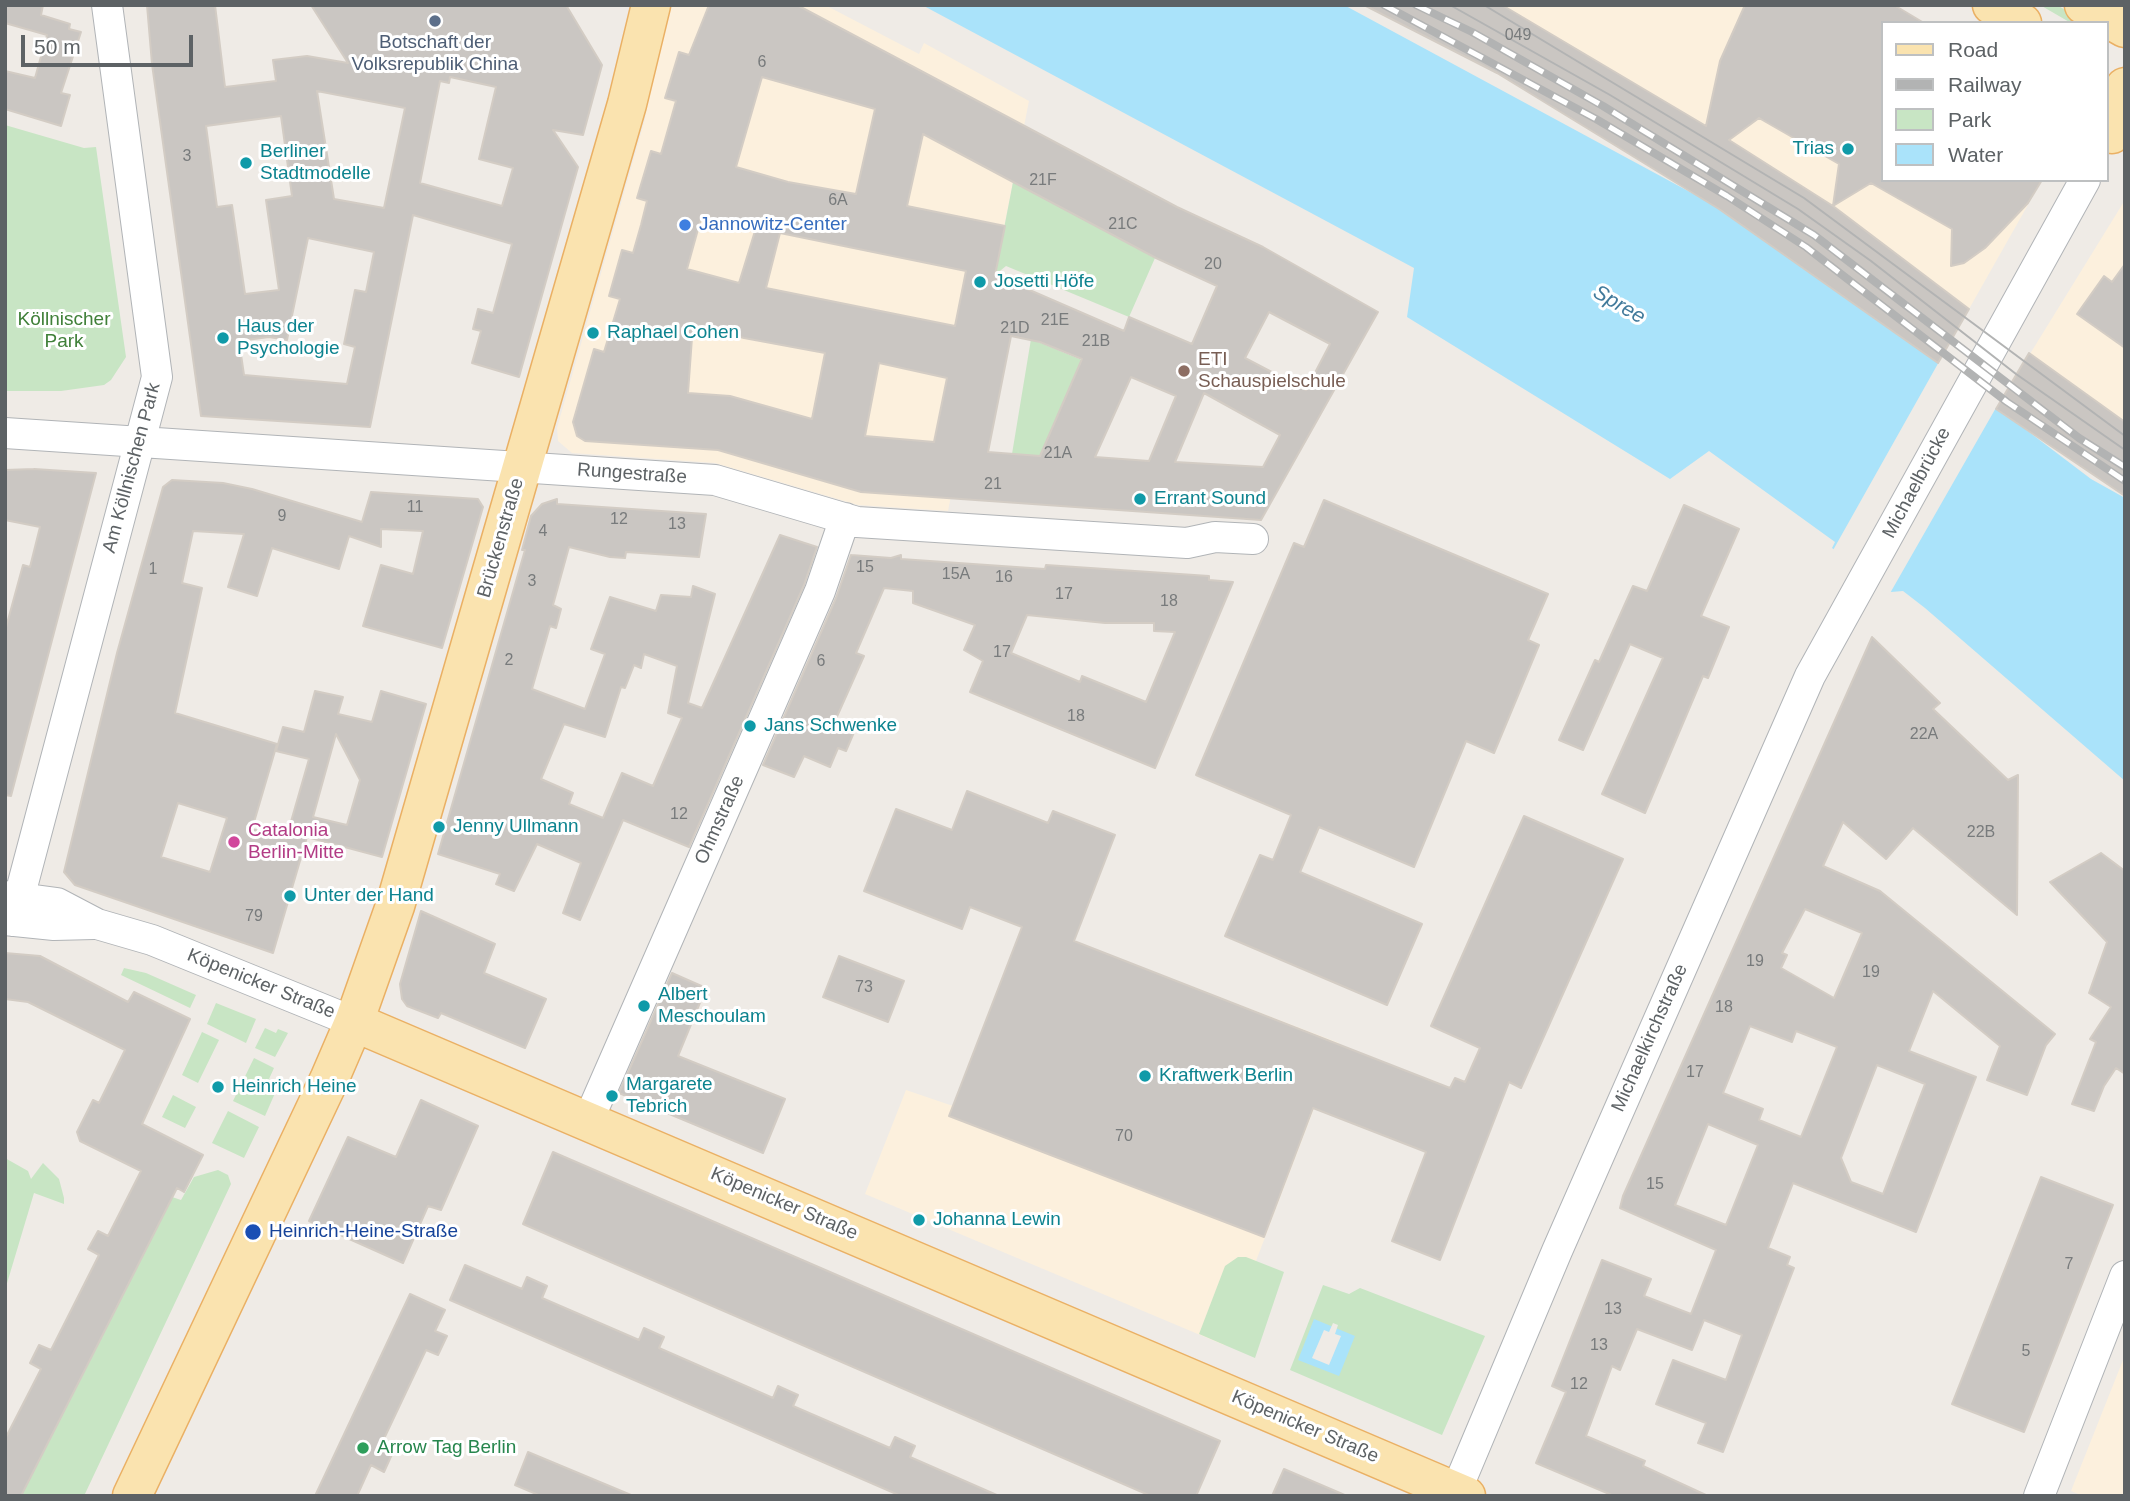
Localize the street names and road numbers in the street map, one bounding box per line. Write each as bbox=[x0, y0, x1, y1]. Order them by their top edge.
street label: Am Köllnischen Park bbox=[98, 380, 166, 556]
street label: Michaelbrücke bbox=[1878, 424, 1956, 542]
street label: Rungestraße bbox=[576, 459, 688, 489]
street label: Brückenstraße bbox=[473, 475, 529, 601]
street label: Ohmstraße bbox=[690, 772, 750, 868]
street label: Köpenicker Straße bbox=[184, 944, 338, 1024]
street label: Michaelkirchstraße bbox=[1607, 961, 1693, 1115]
street label: Köpenicker Straße bbox=[707, 1163, 861, 1245]
street label: Köpenicker Straße bbox=[1228, 1386, 1382, 1468]

